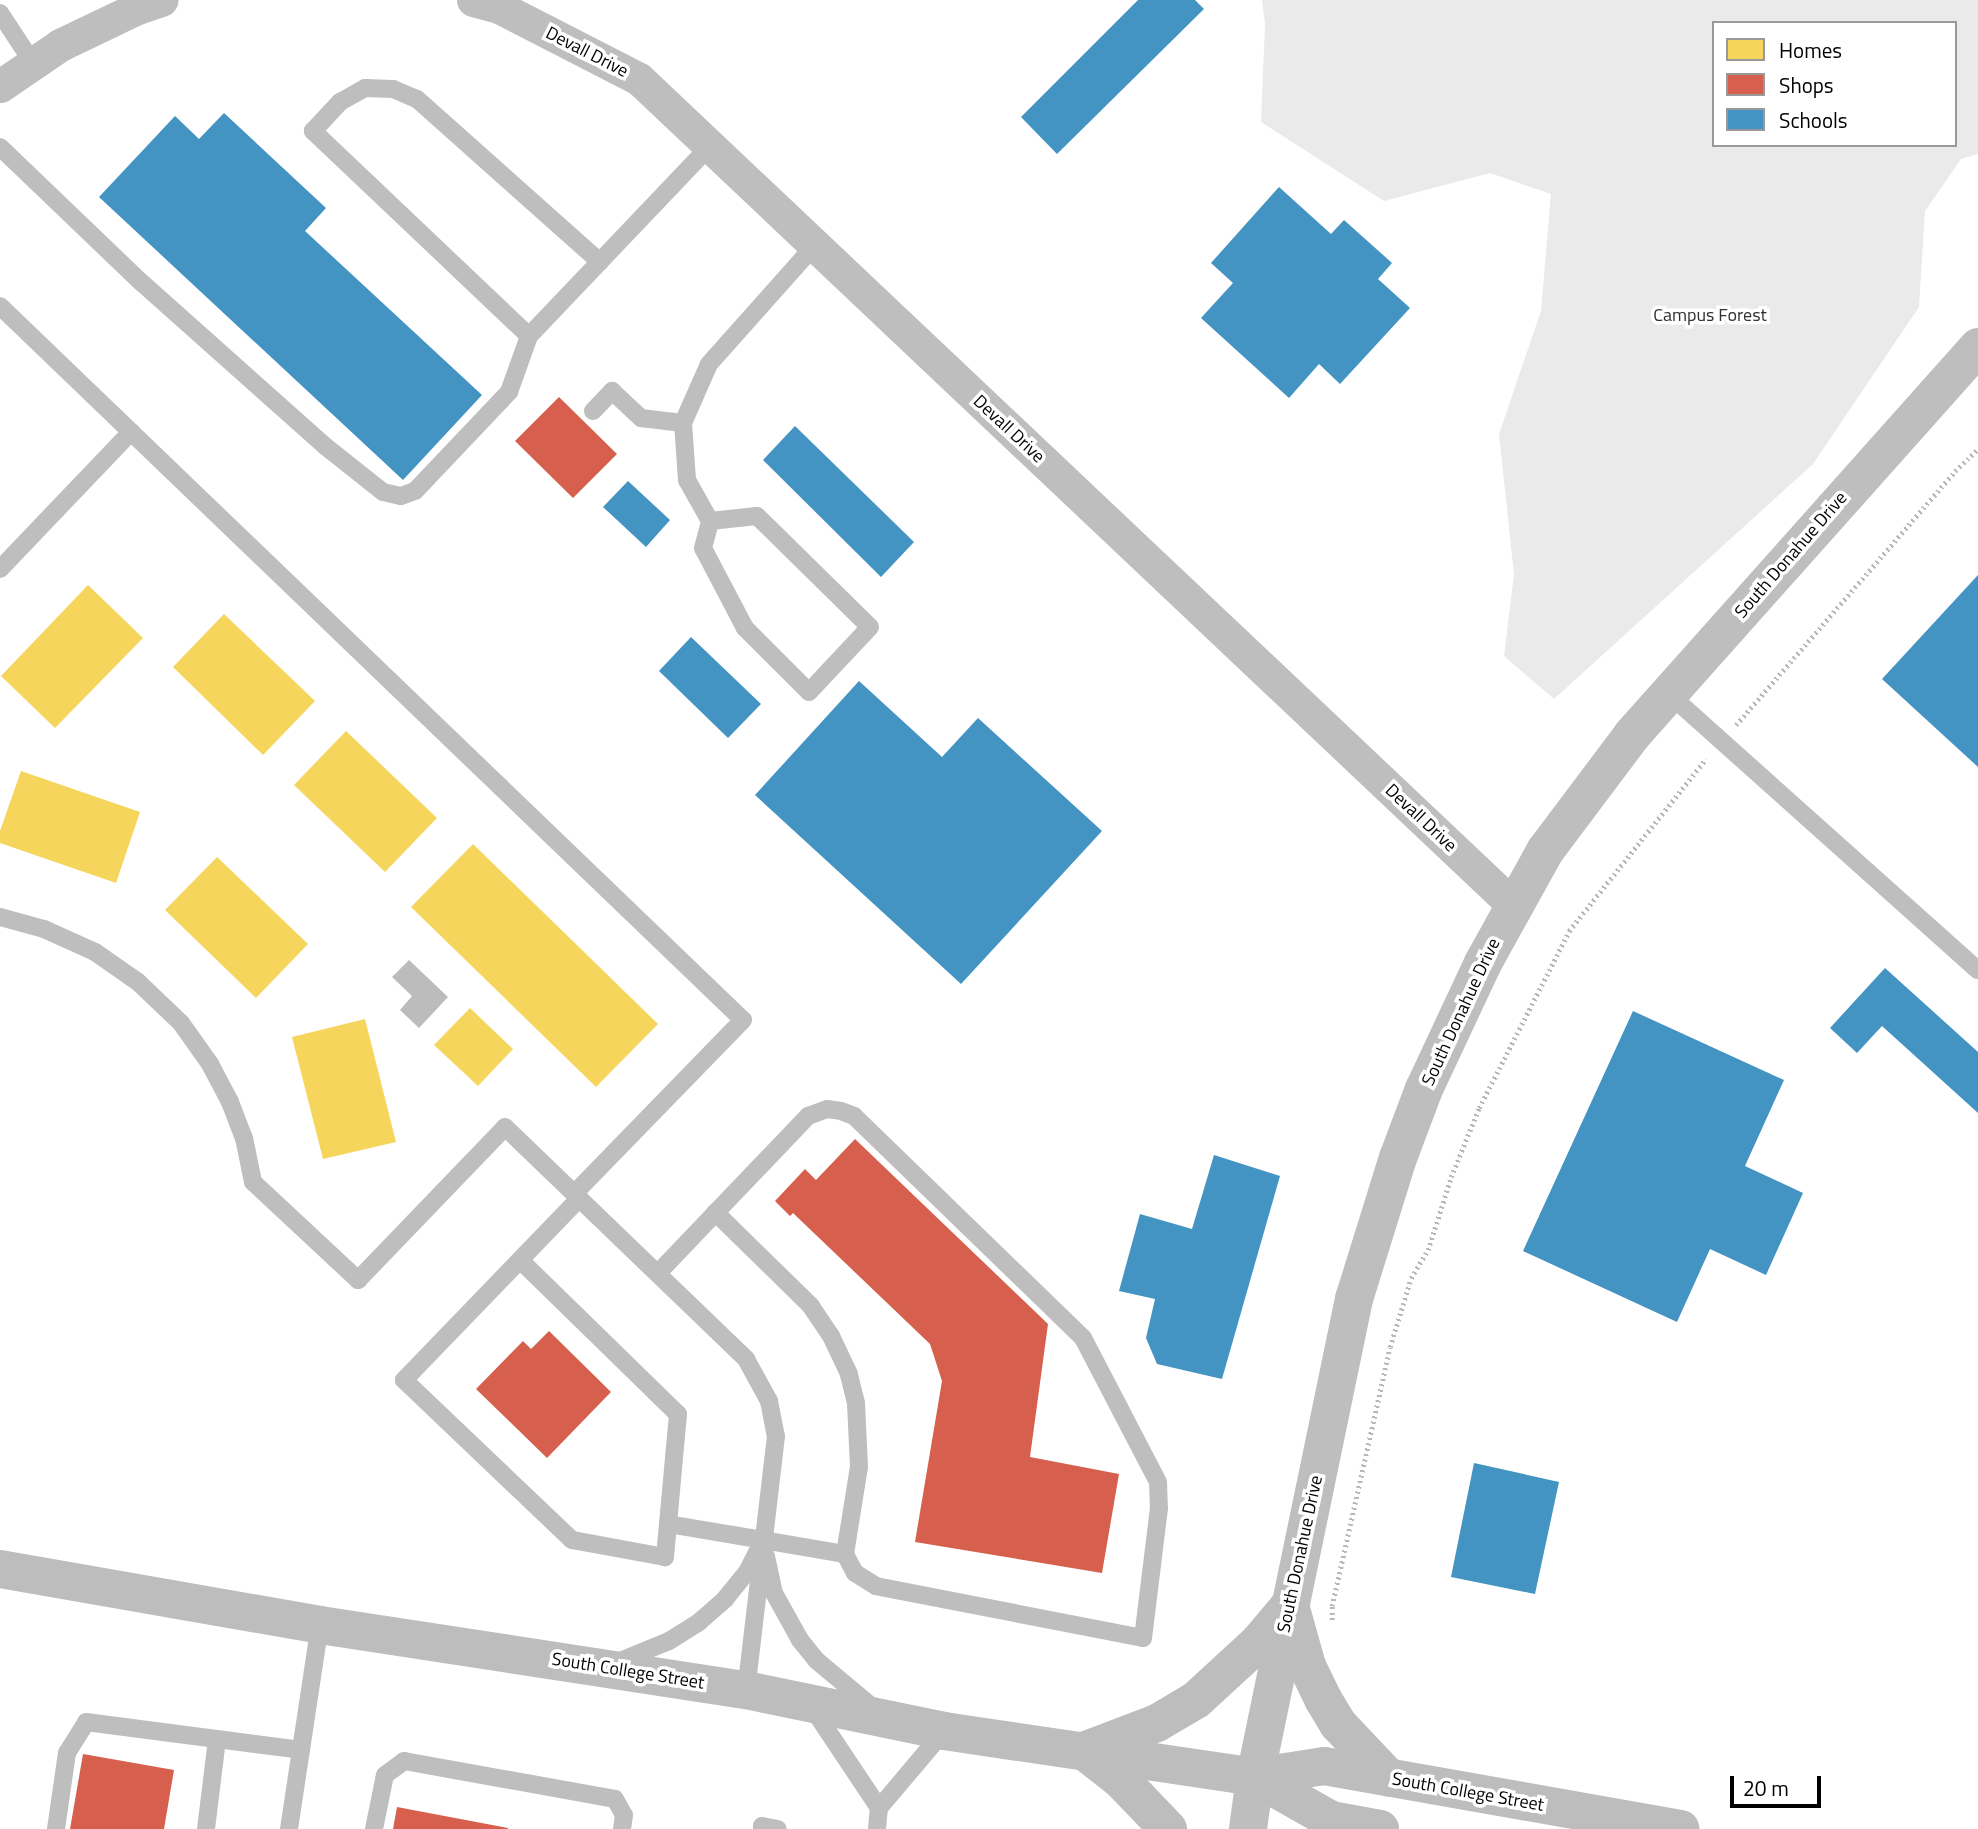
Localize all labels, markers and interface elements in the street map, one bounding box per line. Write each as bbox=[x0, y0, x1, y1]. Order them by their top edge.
legend bbox=[1712, 21, 1957, 147]
street label: Devall Drive bbox=[542, 22, 632, 82]
text: Homes bbox=[1779, 34, 1842, 66]
text: Shops bbox=[1779, 69, 1834, 101]
text: Schools bbox=[1779, 104, 1848, 136]
park label: Campus Forest bbox=[1653, 304, 1767, 326]
street label: Devall Drive bbox=[969, 391, 1049, 467]
street label: South Donahue Drive bbox=[1730, 487, 1852, 623]
street label: Devall Drive bbox=[1381, 780, 1461, 856]
street label: South Donahue Drive bbox=[1417, 935, 1505, 1089]
street label: South Donahue Drive bbox=[1273, 1473, 1327, 1635]
street label: South College Street bbox=[550, 1648, 706, 1694]
scale bar bbox=[1733, 1762, 1824, 1806]
street label: South College Street bbox=[1390, 1768, 1546, 1816]
text: 20 m bbox=[1743, 1772, 1789, 1804]

